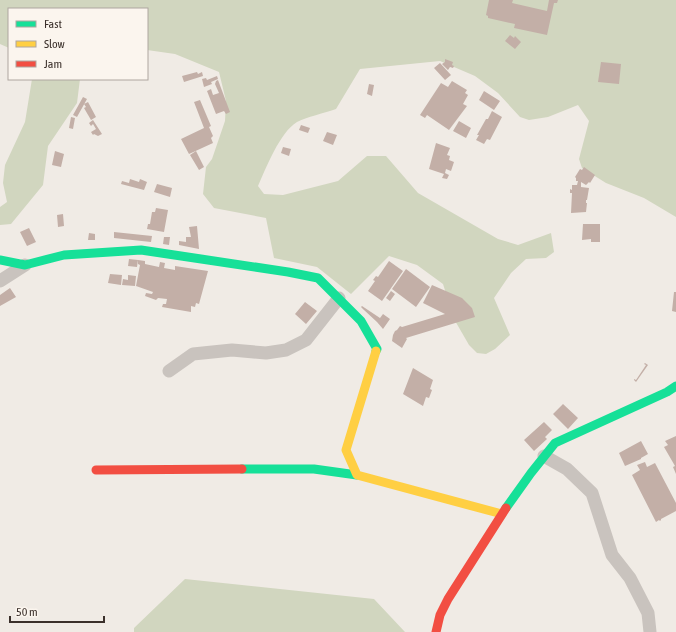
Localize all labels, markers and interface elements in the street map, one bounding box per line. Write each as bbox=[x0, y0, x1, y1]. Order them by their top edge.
legend bbox=[8, 8, 148, 80]
text: Fast bbox=[44, 17, 62, 31]
text: Slow bbox=[44, 37, 65, 51]
text: Jam bbox=[44, 57, 62, 71]
scale bar bbox=[10, 598, 104, 624]
text: 50 m bbox=[16, 605, 38, 619]

